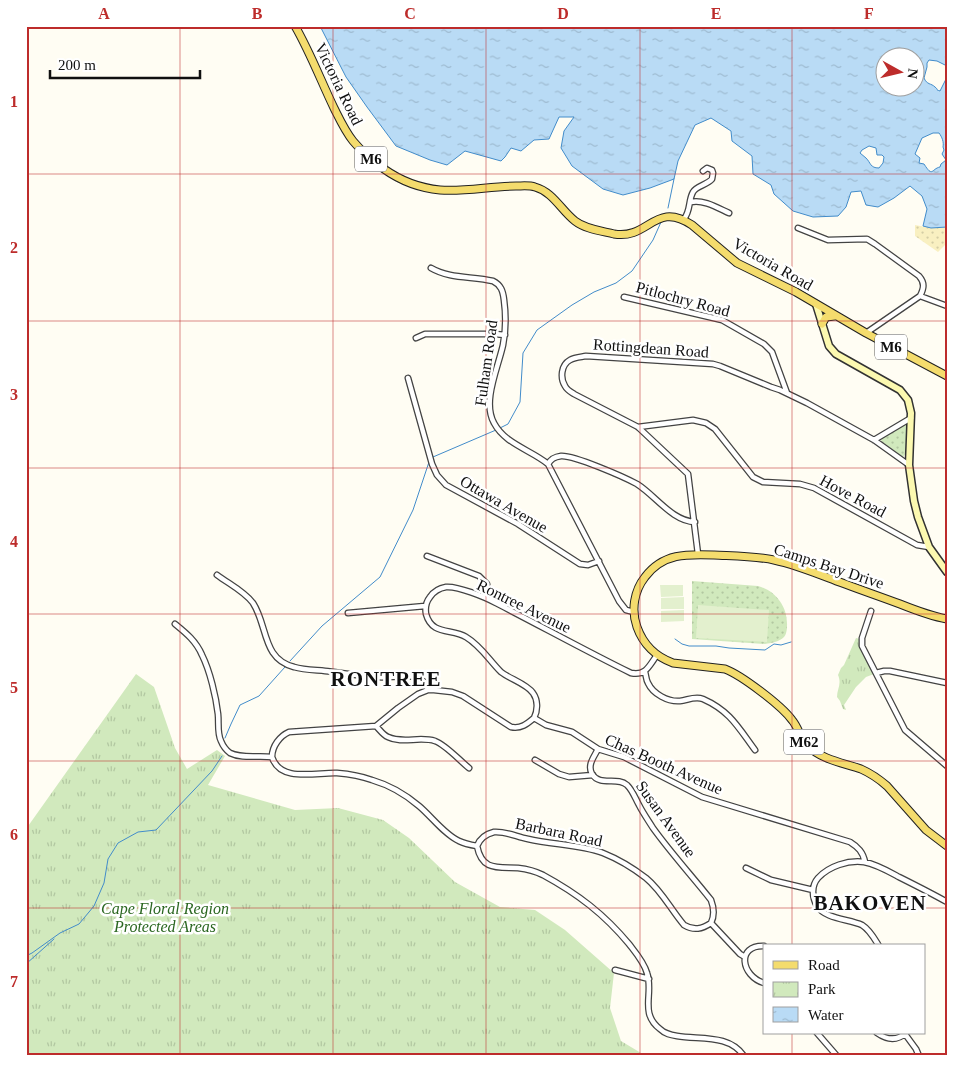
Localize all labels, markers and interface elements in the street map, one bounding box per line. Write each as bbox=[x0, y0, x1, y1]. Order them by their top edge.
text: A bbox=[98, 5, 110, 22]
text: B bbox=[252, 5, 263, 22]
text: C bbox=[404, 5, 416, 22]
text: D bbox=[557, 5, 569, 22]
text: E bbox=[711, 5, 721, 22]
text: F bbox=[864, 5, 874, 22]
street label: Victoria Road bbox=[312, 40, 366, 128]
scale bar bbox=[50, 48, 200, 80]
north arrow bbox=[876, 48, 926, 98]
text: 200 m bbox=[58, 57, 96, 73]
text: N bbox=[904, 68, 921, 80]
text: 1 bbox=[10, 93, 18, 110]
road number: M6 bbox=[355, 146, 387, 172]
street label: Victoria Road bbox=[730, 234, 816, 294]
text: 2 bbox=[10, 239, 18, 256]
street label: Pitlochry Road bbox=[634, 278, 732, 321]
street label: Fulham Road bbox=[472, 319, 500, 407]
road number: M6 bbox=[875, 334, 907, 360]
street label: Rottingdean Road bbox=[592, 335, 709, 362]
text: 3 bbox=[10, 386, 18, 403]
street label: Hove Road bbox=[817, 471, 889, 521]
street label: Ottawa Avenue bbox=[457, 472, 551, 536]
text: 4 bbox=[10, 533, 18, 550]
street label: Camps Bay Drive bbox=[772, 540, 886, 593]
street label: Rontree Avenue bbox=[474, 576, 574, 636]
district label: RONTREE bbox=[331, 667, 441, 691]
text: 5 bbox=[10, 679, 18, 696]
street label: Chas Booth Avenue bbox=[603, 730, 725, 798]
road number: M62 bbox=[784, 730, 824, 754]
street label: Susan Avenue bbox=[633, 778, 699, 860]
street label: Barbara Road bbox=[514, 814, 604, 850]
text: 6 bbox=[10, 826, 18, 843]
district label: BAKOVEN bbox=[813, 891, 927, 915]
park label: Cape Floral Region Protected Areas bbox=[101, 900, 229, 935]
legend bbox=[763, 944, 926, 1034]
text: Road bbox=[808, 957, 840, 973]
text: 7 bbox=[10, 973, 18, 990]
text: Park bbox=[808, 981, 836, 997]
text: Water bbox=[808, 1007, 843, 1023]

